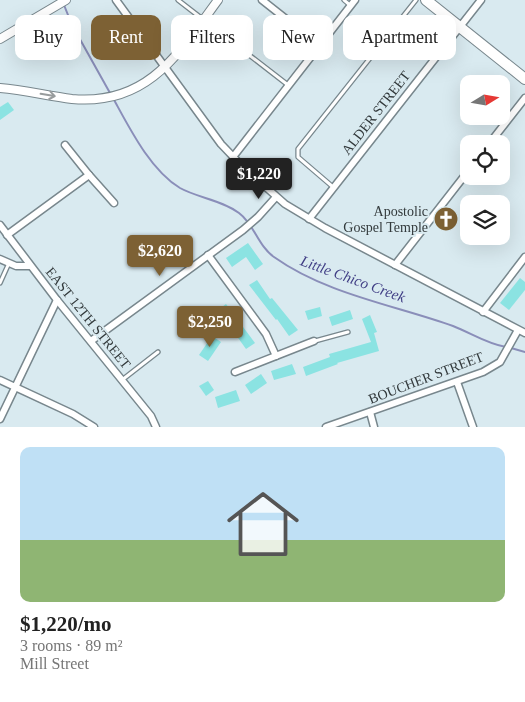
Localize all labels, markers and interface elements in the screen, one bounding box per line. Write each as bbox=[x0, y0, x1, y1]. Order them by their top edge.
chip: Buy bbox=[15, 15, 81, 60]
chip: Rent bbox=[91, 15, 161, 60]
chip: Filters bbox=[171, 15, 253, 60]
chip: New bbox=[263, 15, 333, 60]
chip: Apartment bbox=[343, 15, 456, 60]
street label: ALDER STREET bbox=[339, 68, 413, 158]
north arrow bbox=[460, 75, 510, 125]
map controls bbox=[460, 75, 510, 245]
one-way arrow bbox=[40, 90, 56, 100]
button: locate bbox=[460, 135, 510, 185]
pin: $1,220 bbox=[218, 158, 300, 200]
text: $1,220 bbox=[237, 165, 281, 182]
button: layers bbox=[460, 195, 510, 245]
place label: Apostolic Gospel Temple bbox=[343, 204, 428, 235]
church icon: Apostolic Gospel Temple bbox=[433, 206, 459, 232]
pin: $2,620 bbox=[119, 234, 201, 277]
text: $2,620 bbox=[138, 242, 182, 259]
water label: Little Chico Creek bbox=[298, 252, 408, 305]
street label: EAST 12TH STREET bbox=[43, 264, 134, 372]
pin: $2,250 bbox=[169, 306, 251, 348]
text: $2,250 bbox=[188, 313, 232, 330]
street label: BOUCHER STREET bbox=[366, 349, 486, 407]
icon: home bbox=[218, 479, 308, 569]
text: $1,220/mo bbox=[20, 612, 112, 636]
text: 3 rooms · 89 m² bbox=[20, 637, 123, 654]
text: Mill Street bbox=[20, 655, 89, 672]

